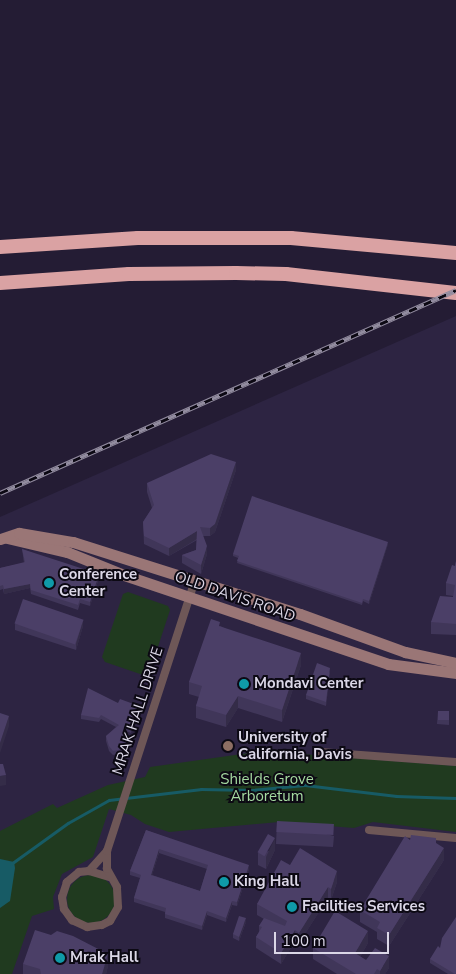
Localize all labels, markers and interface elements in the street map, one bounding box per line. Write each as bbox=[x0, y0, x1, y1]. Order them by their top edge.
place label: Conference Center bbox=[59, 565, 137, 600]
street label: OLD DAVIS ROAD bbox=[172, 568, 298, 626]
marker: Conference Center bbox=[43, 577, 55, 589]
street label: MRAK HALL DRIVE bbox=[109, 645, 167, 777]
place label: Mondavi Center bbox=[254, 675, 364, 693]
marker: Mondavi Center bbox=[238, 678, 250, 690]
place label: University of California, Davis bbox=[238, 728, 352, 763]
marker: University of California, Davis bbox=[222, 740, 234, 752]
park label: Shields Grove Arboretum bbox=[220, 770, 314, 805]
place label: King Hall bbox=[234, 873, 299, 891]
marker: King Hall bbox=[218, 876, 230, 888]
place label: Facilities Services bbox=[302, 898, 425, 916]
marker: Facilities Services bbox=[286, 901, 298, 913]
scale bar bbox=[276, 922, 391, 954]
text: 100 m bbox=[282, 931, 326, 951]
place label: Mrak Hall bbox=[70, 949, 138, 967]
marker: Mrak Hall bbox=[54, 952, 66, 964]

